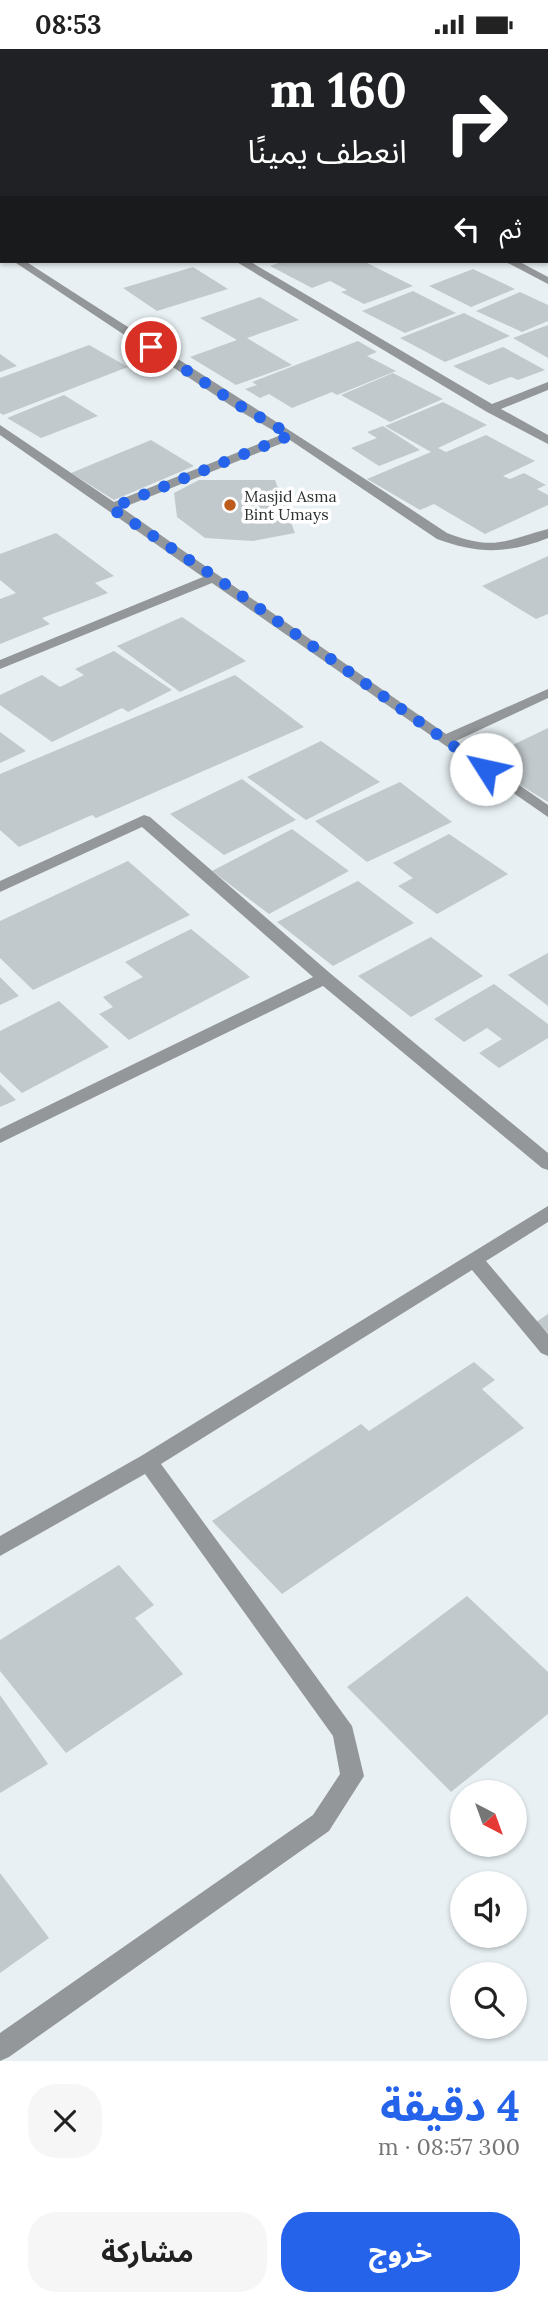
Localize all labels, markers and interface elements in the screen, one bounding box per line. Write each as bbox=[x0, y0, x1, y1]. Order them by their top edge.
text: 08:53 bbox=[35, 8, 102, 41]
text: 160 m bbox=[270, 58, 407, 120]
icon: right bbox=[431, 77, 522, 168]
text: انعطف يمينًا bbox=[248, 131, 407, 172]
icon: left bbox=[448, 210, 486, 248]
text: ثم bbox=[500, 212, 522, 245]
pin bbox=[121, 317, 181, 377]
icon: arrive bbox=[132, 328, 170, 366]
place label: Masjid Asma Bint Umays bbox=[244, 486, 337, 524]
marker: Masjid Asma Bint Umays bbox=[222, 497, 238, 513]
position arrow bbox=[449, 732, 523, 806]
north arrow bbox=[450, 1780, 527, 1857]
map controls bbox=[450, 1780, 527, 2039]
button: sound bbox=[450, 1871, 527, 1948]
button: search bbox=[450, 1962, 527, 2039]
text: 4 دقيقة bbox=[380, 2079, 520, 2133]
button: close bbox=[28, 2084, 102, 2158]
text: 300 m · 08:57 bbox=[378, 2132, 520, 2161]
button: مشاركة bbox=[28, 2212, 267, 2292]
button: خروج bbox=[281, 2212, 520, 2292]

